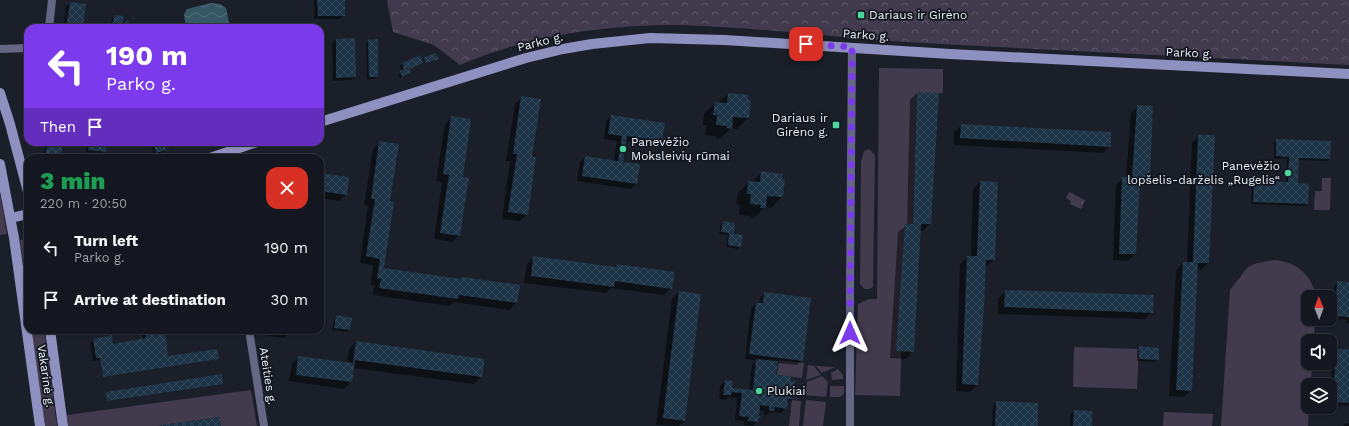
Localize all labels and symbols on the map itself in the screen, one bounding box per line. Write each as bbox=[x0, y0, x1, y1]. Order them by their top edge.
place label: Dariaus ir Girėno bbox=[869, 8, 967, 22]
marker: Dariaus ir Girėno bbox=[856, 10, 866, 20]
street label: Parko g. bbox=[842, 26, 890, 44]
pin bbox=[789, 27, 823, 61]
street label: Parko g. bbox=[516, 30, 564, 54]
street label: Parko g. bbox=[1165, 45, 1213, 61]
place label: Dariaus ir Girėno g. bbox=[772, 111, 828, 139]
marker: Dariaus ir Girėno g. bbox=[831, 120, 841, 130]
place label: Panevėžio Moksleivių rūmai bbox=[631, 135, 730, 163]
marker: Panevėžio Moksleivių rūmai bbox=[618, 144, 628, 154]
place label: Panevėžio lopšelis-darželis „Rugelis“ bbox=[1127, 159, 1280, 187]
marker: Panevėžio lopšelis-darželis „Rugelis“ bbox=[1283, 168, 1293, 178]
north arrow bbox=[1301, 290, 1337, 326]
position arrow bbox=[829, 312, 871, 354]
street label: Vakarinė g. bbox=[35, 344, 57, 408]
street label: Ateities g. bbox=[257, 346, 279, 406]
place label: Plukiai bbox=[767, 384, 805, 398]
marker: Plukiai bbox=[754, 386, 764, 396]

